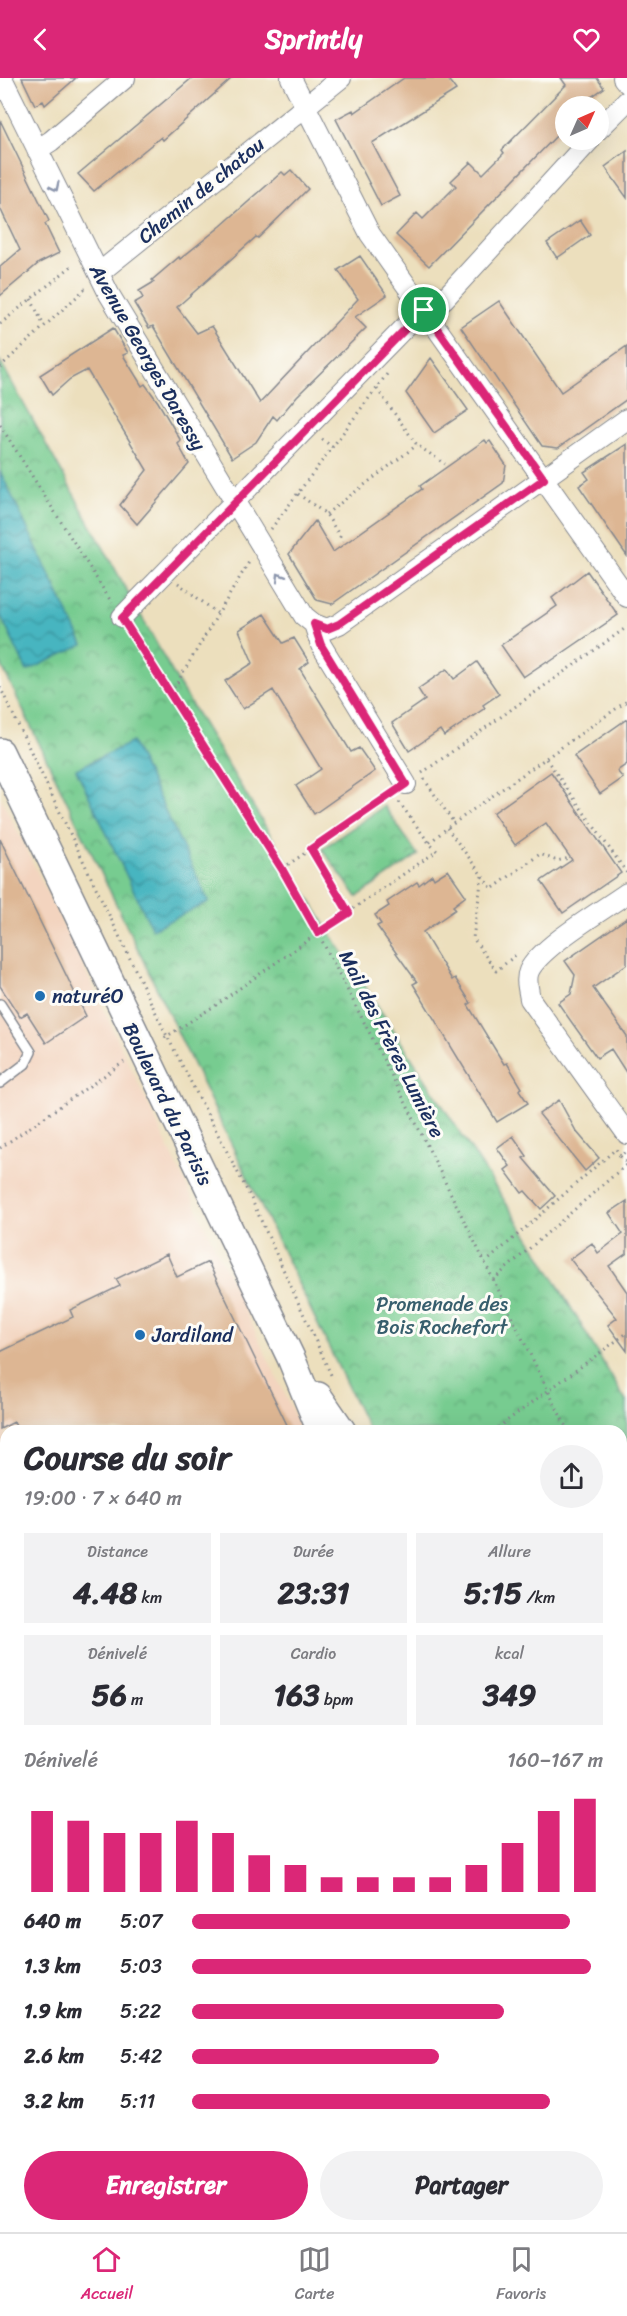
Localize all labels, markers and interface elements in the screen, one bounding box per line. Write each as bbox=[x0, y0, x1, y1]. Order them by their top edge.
text: Sprintly bbox=[265, 15, 362, 63]
icon: back bbox=[24, 23, 57, 56]
icon: heart bbox=[570, 23, 603, 56]
north arrow bbox=[555, 96, 609, 150]
map controls bbox=[555, 96, 609, 150]
street label: Chemin de chatou bbox=[130, 128, 273, 253]
one-way arrow bbox=[47, 181, 59, 192]
street label: Avenue Georges Daressy bbox=[79, 256, 216, 458]
pin bbox=[398, 284, 449, 335]
icon: arrive bbox=[407, 293, 440, 326]
one-way arrow bbox=[276, 573, 288, 583]
street label: Mail des Frères Lumière bbox=[329, 944, 454, 1144]
place label: naturéO bbox=[52, 979, 124, 1014]
marker: naturéO bbox=[33, 989, 47, 1003]
street label: Boulevard du Parisis bbox=[113, 1016, 223, 1193]
park label: Promenade des Bois Rochefort bbox=[376, 1287, 509, 1345]
place label: Jardiland bbox=[151, 1318, 234, 1353]
marker: Jardiland bbox=[133, 1328, 147, 1342]
text: Course du soir bbox=[24, 1429, 230, 1487]
button: share bbox=[540, 1445, 603, 1508]
text: 19:00 · 7 × 640 m bbox=[24, 1481, 182, 1516]
text: Distance bbox=[87, 1537, 148, 1566]
text: Durée bbox=[293, 1537, 334, 1566]
text: Allure bbox=[488, 1537, 531, 1566]
text: 4.48 bbox=[73, 1566, 137, 1620]
text: 23:31 bbox=[277, 1566, 350, 1620]
text: 5:15 bbox=[464, 1566, 522, 1620]
text: km bbox=[137, 1583, 162, 1612]
text: /km bbox=[522, 1583, 555, 1612]
text: Dénivelé bbox=[88, 1639, 147, 1668]
text: Cardio bbox=[291, 1639, 336, 1668]
text: kcal bbox=[495, 1639, 524, 1668]
text: 56 bbox=[92, 1668, 127, 1722]
text: 163 bbox=[273, 1668, 320, 1722]
text: 349 bbox=[483, 1668, 536, 1722]
text: m bbox=[127, 1685, 143, 1714]
text: bpm bbox=[320, 1685, 354, 1714]
text: Dénivelé bbox=[24, 1743, 98, 1778]
text: 160–167 m bbox=[507, 1743, 603, 1778]
text: 640 m bbox=[24, 1904, 81, 1939]
text: 5:07 bbox=[120, 1904, 162, 1939]
text: 1.3 km bbox=[24, 1949, 81, 1984]
text: 5:03 bbox=[120, 1949, 162, 1984]
text: 1.9 km bbox=[24, 1994, 82, 2029]
text: 5:22 bbox=[120, 1994, 161, 2029]
text: 2.6 km bbox=[24, 2039, 84, 2074]
text: 5:42 bbox=[120, 2039, 162, 2074]
text: 3.2 km bbox=[24, 2084, 84, 2119]
text: 5:11 bbox=[120, 2084, 155, 2119]
button: Enregistrer bbox=[24, 2151, 308, 2220]
button: Partager bbox=[320, 2151, 603, 2220]
tab: Accueil bbox=[81, 2243, 133, 2308]
tab: Carte bbox=[295, 2243, 335, 2308]
tab: Favoris bbox=[496, 2243, 546, 2308]

